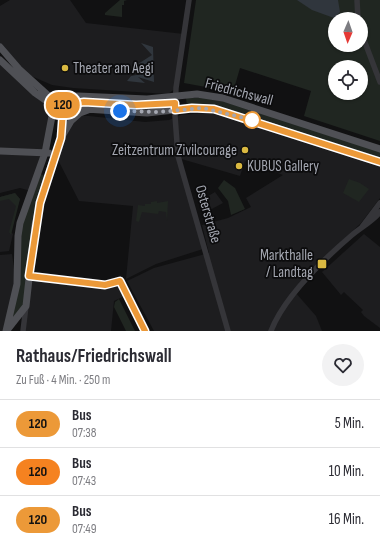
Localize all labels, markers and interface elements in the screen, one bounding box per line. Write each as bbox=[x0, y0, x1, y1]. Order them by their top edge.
north arrow bbox=[328, 12, 368, 52]
map controls bbox=[328, 12, 368, 100]
place label: Theater am Aegi bbox=[73, 59, 154, 78]
button: locate bbox=[328, 60, 368, 100]
marker: Theater am Aegi bbox=[60, 63, 70, 73]
street label: Friedrichswall bbox=[203, 74, 275, 110]
line badge: 120 bbox=[40, 92, 86, 118]
text: 120 bbox=[54, 96, 72, 113]
your location bbox=[110, 101, 130, 121]
unlabelled marker bbox=[243, 111, 261, 129]
place label: Zeitzentrum Zivilcourage bbox=[112, 141, 237, 160]
marker: Zeitzentrum Zivilcourage bbox=[240, 145, 250, 155]
place label: KUBUS Gallery bbox=[247, 157, 319, 176]
marker: KUBUS Gallery bbox=[234, 161, 244, 171]
street label: Osterstraße bbox=[191, 183, 225, 245]
place label: Markthalle / Landtag bbox=[260, 246, 313, 282]
marker: Markthalle / Landtag bbox=[316, 258, 328, 270]
button: heart bbox=[322, 344, 364, 386]
text: Rathaus/Friedrichswall bbox=[16, 345, 172, 368]
text: Zu Fuß · 4 Min. · 250 m bbox=[16, 372, 110, 388]
text: Bus bbox=[72, 406, 91, 425]
text: 5 Min. bbox=[335, 414, 364, 433]
text: 120 bbox=[29, 415, 47, 432]
text: 07:38 bbox=[72, 425, 96, 441]
text: Bus bbox=[72, 454, 91, 473]
text: 10 Min. bbox=[329, 462, 364, 481]
text: 120 bbox=[29, 463, 47, 480]
text: 07:43 bbox=[72, 473, 96, 489]
text: Bus bbox=[72, 502, 91, 521]
text: 16 Min. bbox=[329, 510, 364, 529]
text: 120 bbox=[29, 511, 47, 528]
text: 07:49 bbox=[72, 521, 97, 537]

